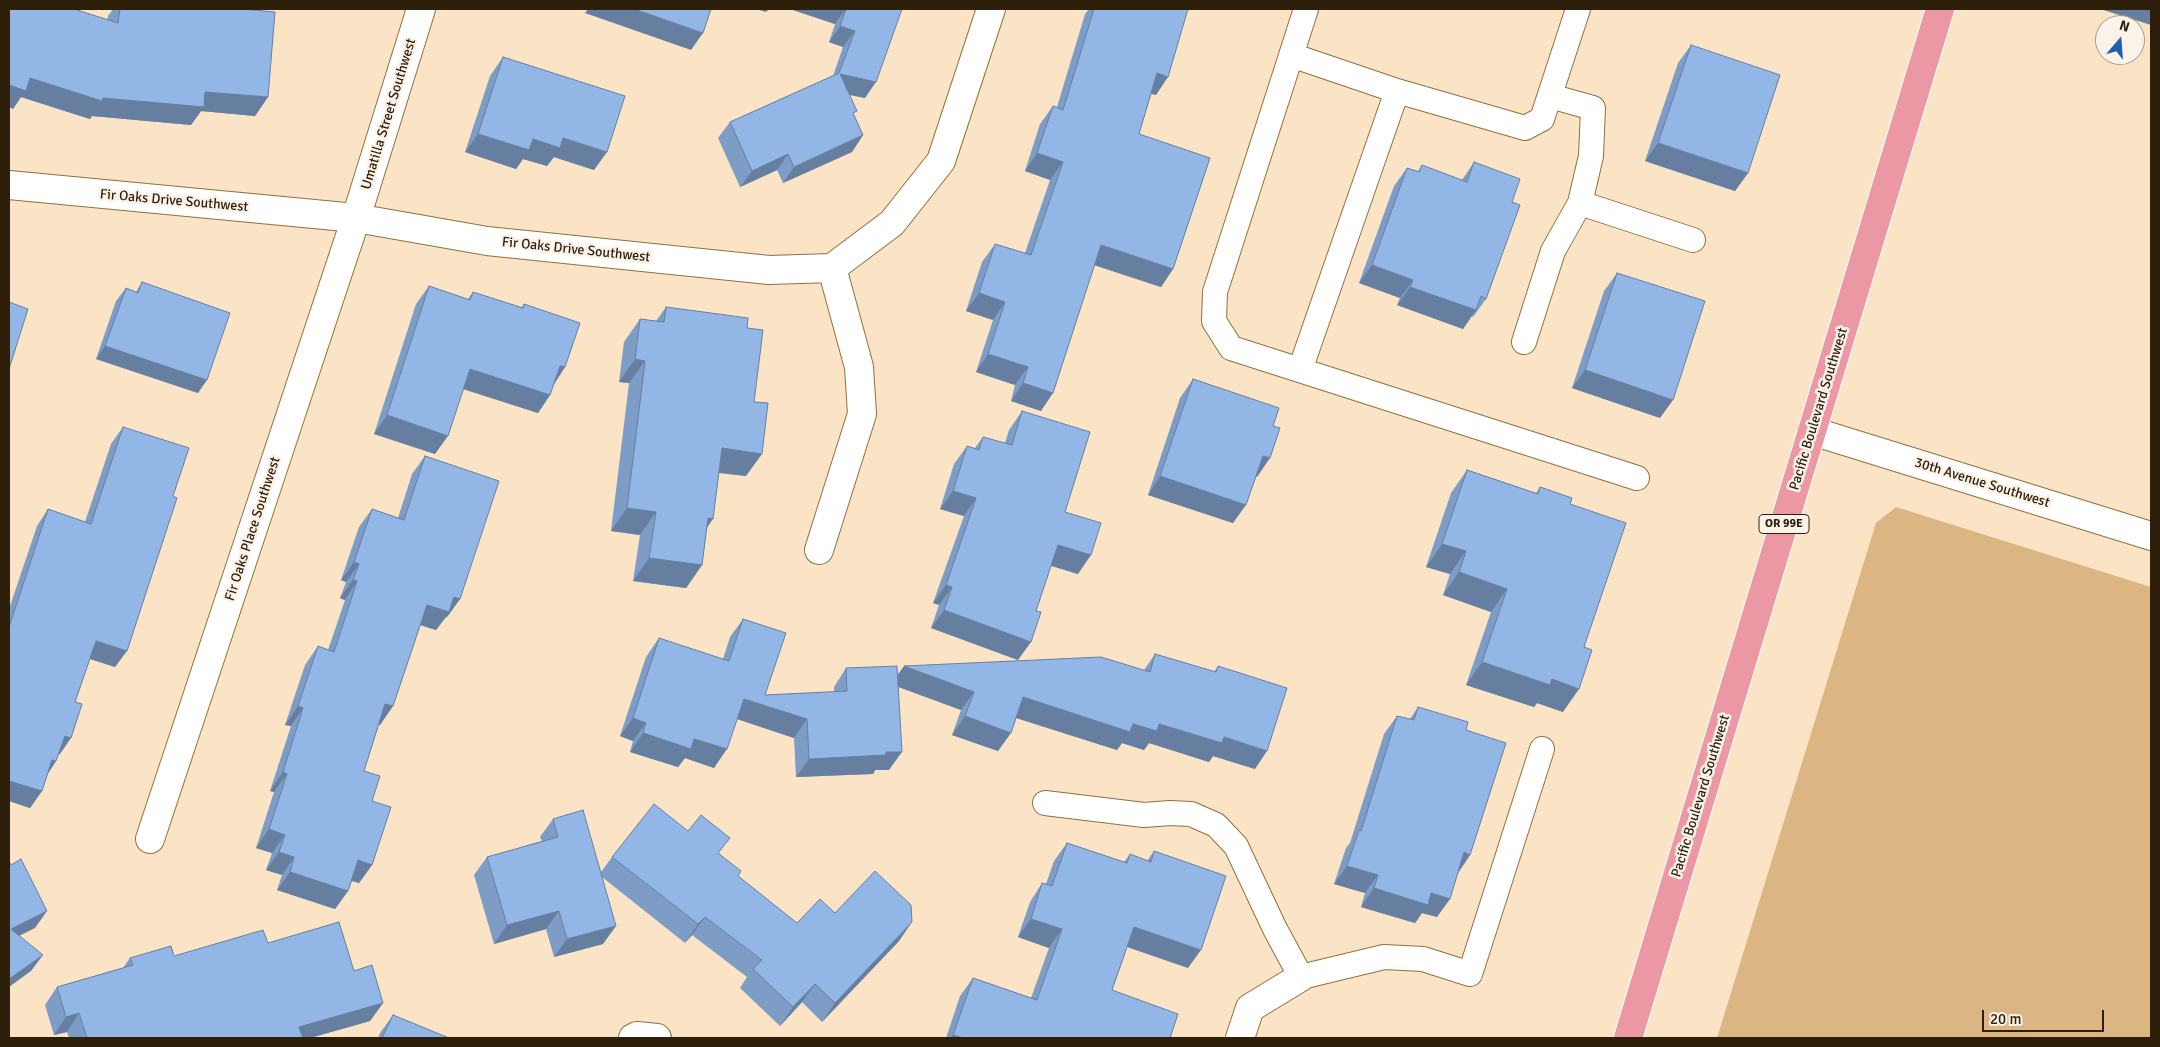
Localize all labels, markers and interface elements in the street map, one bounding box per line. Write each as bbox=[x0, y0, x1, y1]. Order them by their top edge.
north arrow bbox=[2095, 15, 2145, 65]
text: N bbox=[2117, 17, 2132, 36]
street label: Umatilla Street Southwest bbox=[358, 36, 420, 192]
street label: Fir Oaks Drive Southwest bbox=[99, 186, 249, 216]
street label: Fir Oaks Drive Southwest bbox=[501, 234, 651, 266]
street label: Pacific Boulevard Southwest bbox=[1786, 326, 1852, 492]
street label: 30th Avenue Southwest bbox=[1912, 454, 2052, 512]
street label: Fir Oaks Place Southwest bbox=[222, 455, 284, 603]
road number: OR 99E bbox=[1759, 514, 1809, 534]
street label: Pacific Boulevard Southwest bbox=[1668, 713, 1734, 879]
scale bar bbox=[1985, 1000, 2108, 1032]
text: 20 m bbox=[1990, 1010, 2021, 1028]

